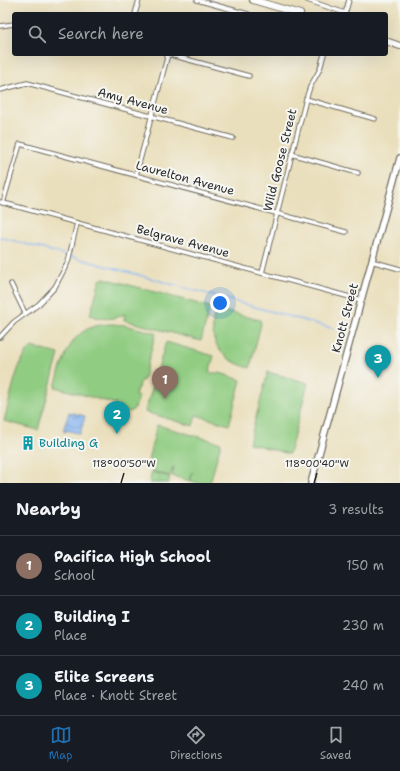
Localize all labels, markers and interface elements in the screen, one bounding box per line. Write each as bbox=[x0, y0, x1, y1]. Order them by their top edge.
search box bbox=[12, 12, 388, 56]
icon: search bbox=[26, 23, 48, 45]
text: Search here bbox=[58, 24, 144, 44]
street label: Amy Avenue bbox=[96, 84, 170, 118]
street label: Wild Goose Street bbox=[259, 107, 301, 213]
street label: Laurelton Avenue bbox=[134, 157, 236, 199]
street label: Belgrave Avenue bbox=[135, 221, 231, 261]
street label: Knott Street bbox=[328, 281, 362, 355]
your location bbox=[210, 293, 230, 313]
pin: 3 bbox=[365, 345, 391, 378]
pin: 1 bbox=[152, 366, 178, 399]
pin: 2 bbox=[104, 401, 130, 434]
building icon: Building G bbox=[20, 435, 36, 451]
place label: Building G bbox=[39, 435, 98, 451]
text: 118°00'50"W bbox=[92, 457, 156, 470]
text: 118°00'40"W bbox=[285, 457, 349, 470]
text: Nearby bbox=[16, 498, 81, 520]
text: 3 results bbox=[328, 501, 384, 518]
text: Pacifica High School bbox=[54, 547, 211, 567]
text: 1 bbox=[26, 557, 32, 574]
text: 150 m bbox=[346, 557, 384, 574]
text: School bbox=[54, 567, 95, 584]
text: Building I bbox=[54, 607, 130, 627]
text: 2 bbox=[24, 617, 34, 634]
text: 230 m bbox=[342, 617, 384, 634]
text: Place bbox=[54, 627, 87, 644]
text: Elite Screens bbox=[54, 667, 155, 687]
text: 3 bbox=[24, 677, 34, 694]
text: 240 m bbox=[342, 677, 384, 694]
text: Place · Knott Street bbox=[54, 687, 177, 704]
tab: Map bbox=[49, 724, 72, 763]
tab: Directions bbox=[170, 724, 222, 763]
tab: Saved bbox=[320, 724, 351, 763]

